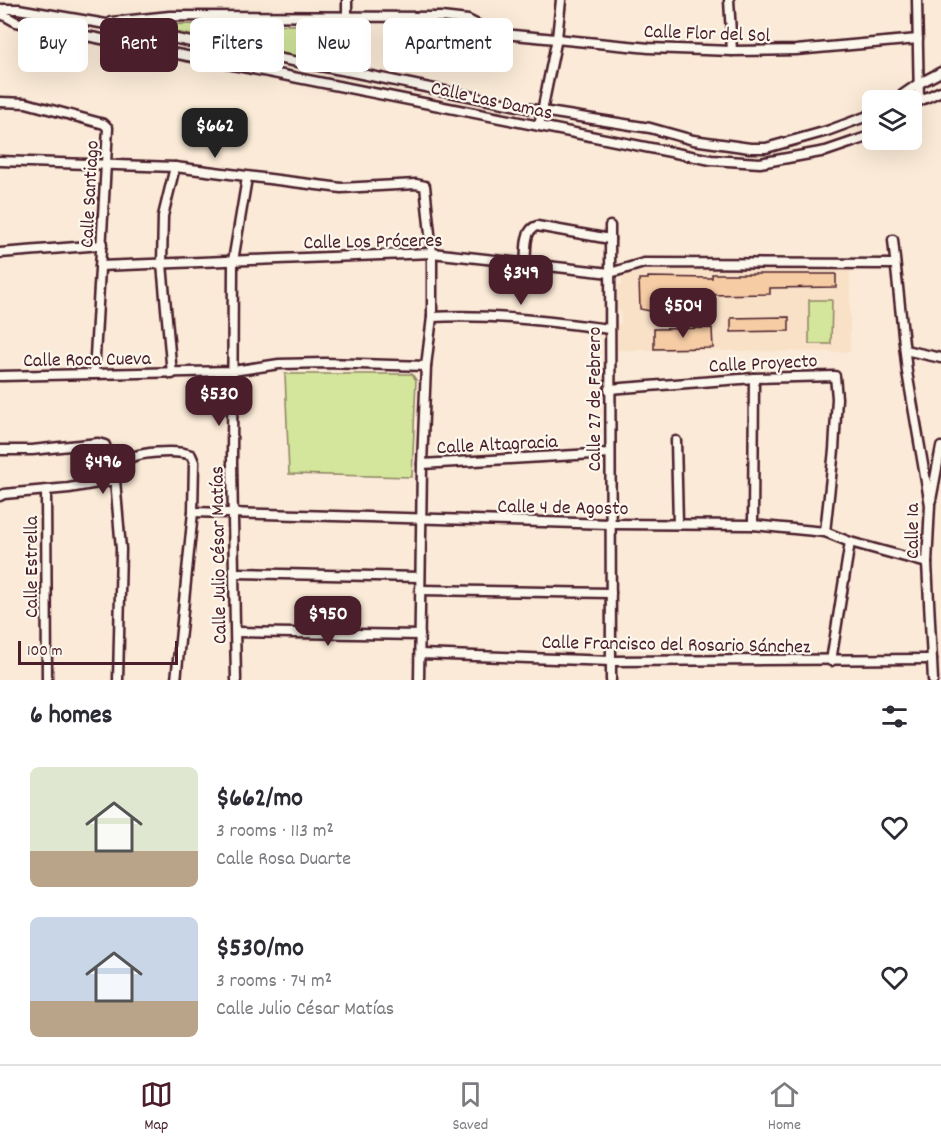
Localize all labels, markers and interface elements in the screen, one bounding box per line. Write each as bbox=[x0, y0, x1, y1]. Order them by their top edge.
chip: Buy bbox=[18, 18, 88, 72]
chip: Rent bbox=[100, 18, 178, 72]
chip: Filters bbox=[190, 18, 284, 72]
chip: New bbox=[296, 18, 371, 72]
chip: Apartment bbox=[383, 18, 513, 72]
street label: Calle Flor del Sol bbox=[643, 19, 771, 51]
street label: Calle Las Damas bbox=[428, 75, 555, 129]
map controls bbox=[862, 90, 922, 150]
button: layers bbox=[862, 90, 922, 150]
pin: $662 bbox=[179, 108, 251, 159]
text: $662 bbox=[196, 113, 234, 141]
street label: Calle Santiago bbox=[74, 140, 108, 249]
street label: Calle Los Próceres bbox=[303, 228, 443, 258]
pin: $349 bbox=[485, 255, 557, 306]
text: $349 bbox=[503, 260, 539, 288]
pin: $504 bbox=[647, 288, 719, 339]
text: $504 bbox=[664, 293, 702, 321]
street label: Calle 27 de Febrero bbox=[582, 326, 610, 471]
street label: Calle Roca Cueva bbox=[23, 346, 152, 376]
street label: Calle Proyecto bbox=[708, 348, 818, 382]
pin: $530 bbox=[183, 376, 255, 427]
text: $530 bbox=[199, 381, 239, 409]
street label: Calle Altagracia bbox=[436, 429, 559, 463]
pin: $496 bbox=[67, 444, 139, 495]
text: $496 bbox=[84, 449, 122, 477]
street label: Calle Julio César Matías bbox=[204, 466, 236, 644]
street label: Calle 4 de Agosto bbox=[497, 494, 629, 524]
street label: Calle 1a bbox=[900, 502, 928, 559]
street label: Calle Estrella bbox=[19, 515, 47, 618]
pin: $950 bbox=[292, 596, 364, 647]
text: $950 bbox=[308, 601, 348, 629]
street label: Calle Francisco del Rosario Sánchez bbox=[541, 630, 811, 662]
scale bar bbox=[18, 638, 178, 666]
text: 100 m bbox=[27, 640, 63, 663]
text: 6 homes bbox=[30, 698, 112, 735]
icon: filters bbox=[878, 700, 911, 733]
text: $662/mo bbox=[216, 781, 303, 818]
icon: home bbox=[78, 791, 150, 863]
icon: heart bbox=[878, 811, 911, 844]
text: 3 rooms · 113 m² bbox=[216, 818, 334, 846]
text: Calle Rosa Duarte bbox=[216, 846, 351, 874]
text: $530/mo bbox=[216, 931, 304, 968]
icon: home bbox=[78, 941, 150, 1013]
icon: heart bbox=[878, 961, 911, 994]
text: 3 rooms · 74 m² bbox=[216, 968, 332, 996]
text: Calle Julio César Matías bbox=[216, 996, 394, 1024]
tab: Map bbox=[140, 1078, 173, 1137]
tab: Saved bbox=[452, 1078, 488, 1137]
tab: Home bbox=[768, 1078, 801, 1137]

